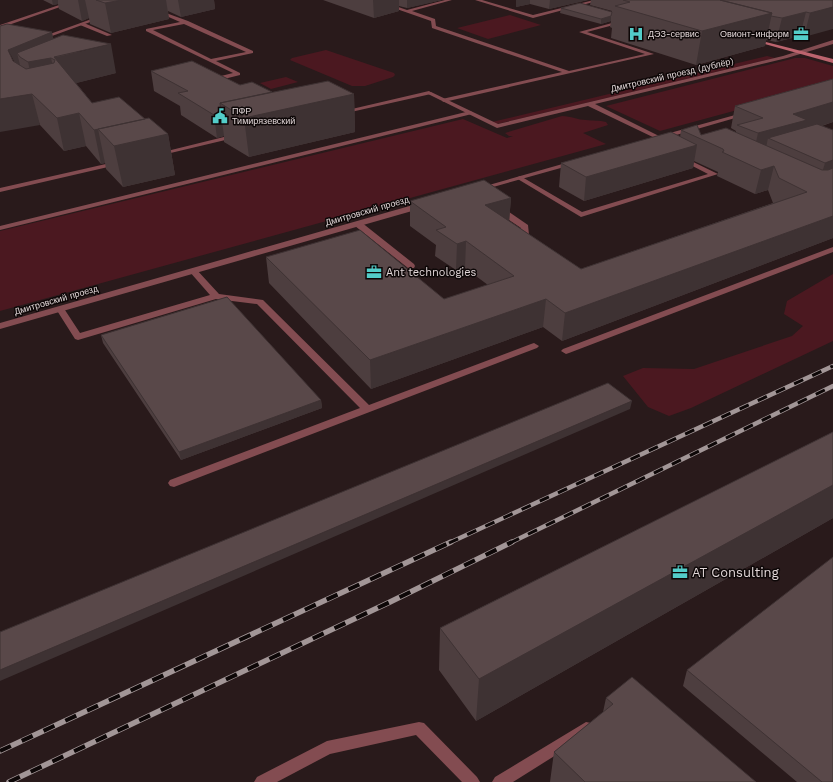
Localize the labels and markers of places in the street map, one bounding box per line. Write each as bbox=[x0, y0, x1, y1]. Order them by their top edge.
hospital icon: ДЭЗ-сервис bbox=[627, 25, 645, 43]
office icon: Овионт-информ bbox=[792, 25, 810, 43]
place label: ДЭЗ-сервис bbox=[648, 29, 700, 39]
place label: Овионт-информ bbox=[720, 29, 789, 39]
place label: ПФР Тимирязевский bbox=[232, 106, 295, 126]
public building icon: ПФР Тимирязевский bbox=[211, 107, 229, 125]
office icon: Ant technologies bbox=[365, 263, 383, 281]
place label: Ant technologies bbox=[386, 266, 477, 279]
office icon: AT Consulting bbox=[671, 563, 689, 581]
place label: AT Consulting bbox=[692, 565, 779, 580]

